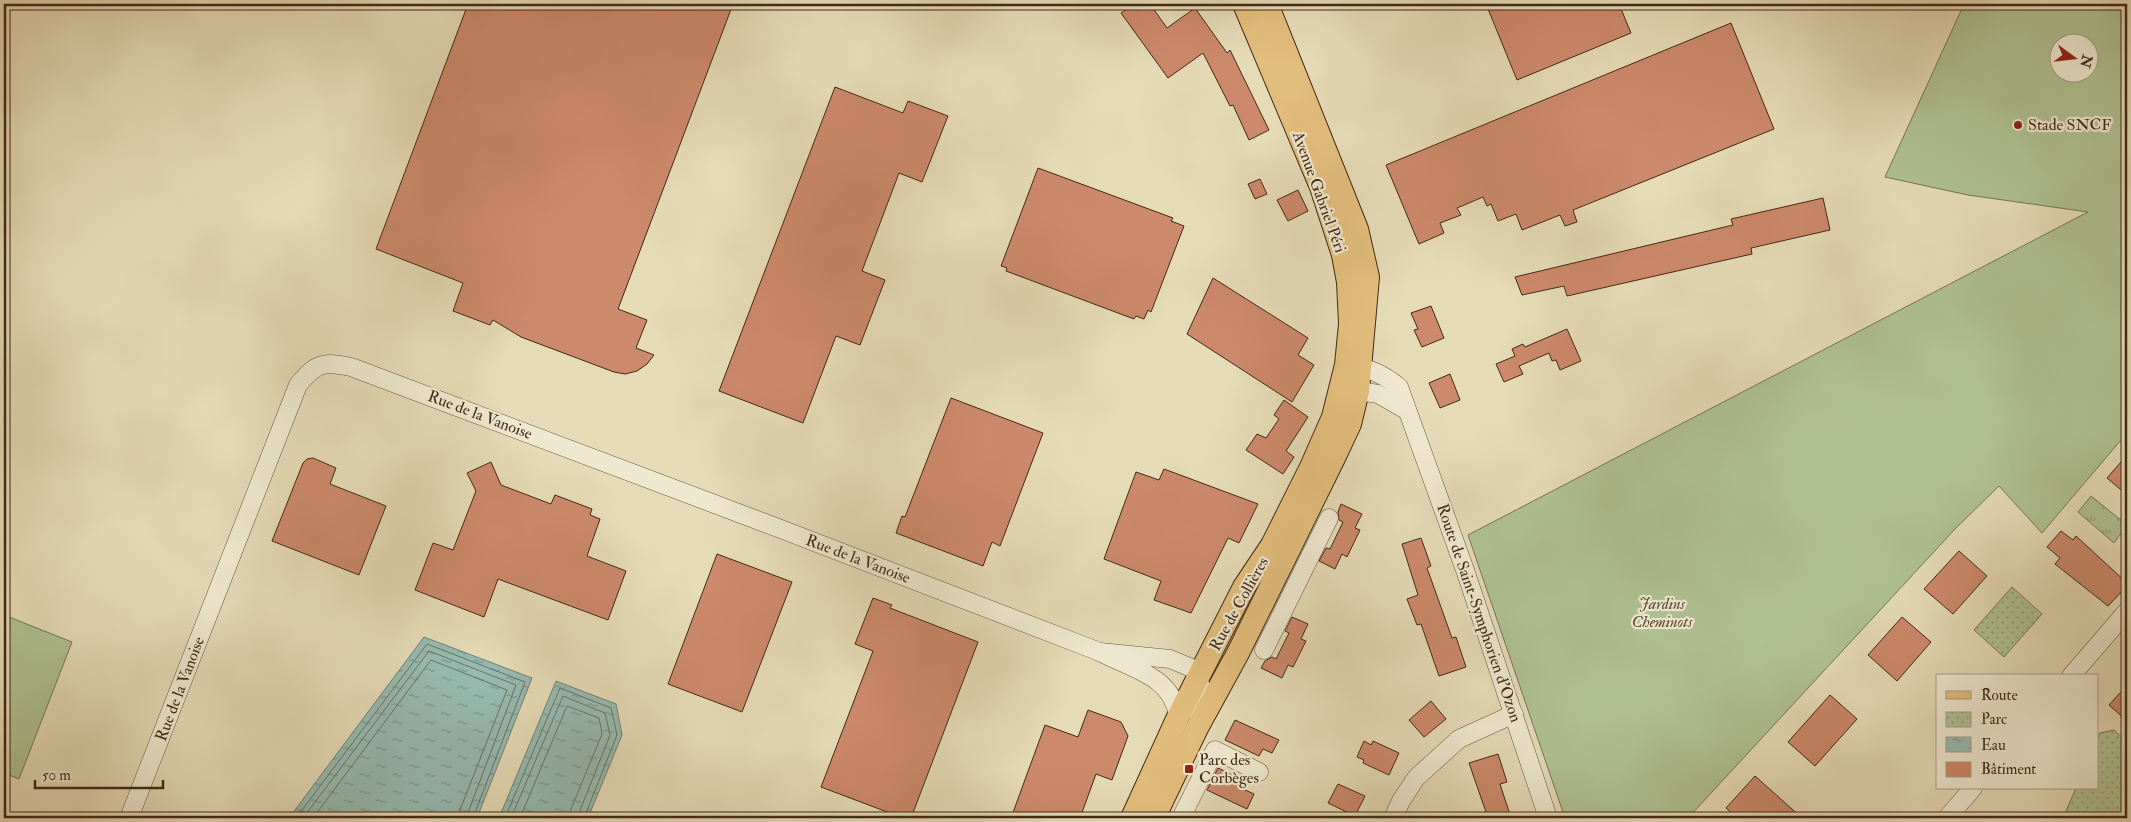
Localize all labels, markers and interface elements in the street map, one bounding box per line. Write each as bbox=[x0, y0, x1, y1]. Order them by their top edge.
north arrow bbox=[2048, 32, 2098, 82]
text: N bbox=[2076, 52, 2096, 70]
place label: Stade SNCF bbox=[2028, 115, 2111, 135]
marker: Stade SNCF bbox=[2012, 119, 2024, 131]
street label: Avenue Gabriel Péri bbox=[1287, 128, 1350, 255]
street label: Rue de la Vanoise bbox=[425, 386, 535, 444]
street label: Route de Saint-Symphorien d'Ozon bbox=[1431, 501, 1526, 725]
street label: Rue de la Vanoise bbox=[803, 530, 913, 588]
street label: Rue de Collières bbox=[1205, 554, 1273, 654]
park label: Jardins Cheminots bbox=[1632, 594, 1693, 632]
street label: Rue de la Vanoise bbox=[151, 634, 209, 744]
legend bbox=[1936, 674, 2098, 790]
text: Route bbox=[1981, 686, 2018, 705]
text: Parc bbox=[1981, 710, 2007, 729]
text: Eau bbox=[1981, 736, 2006, 755]
place label: Parc des Corbèges bbox=[1199, 750, 1259, 788]
scale bar bbox=[35, 757, 162, 789]
text: Bâtiment bbox=[1981, 760, 2036, 779]
marker: Parc des Corbèges bbox=[1183, 763, 1195, 775]
text: 50 m bbox=[42, 766, 71, 785]

